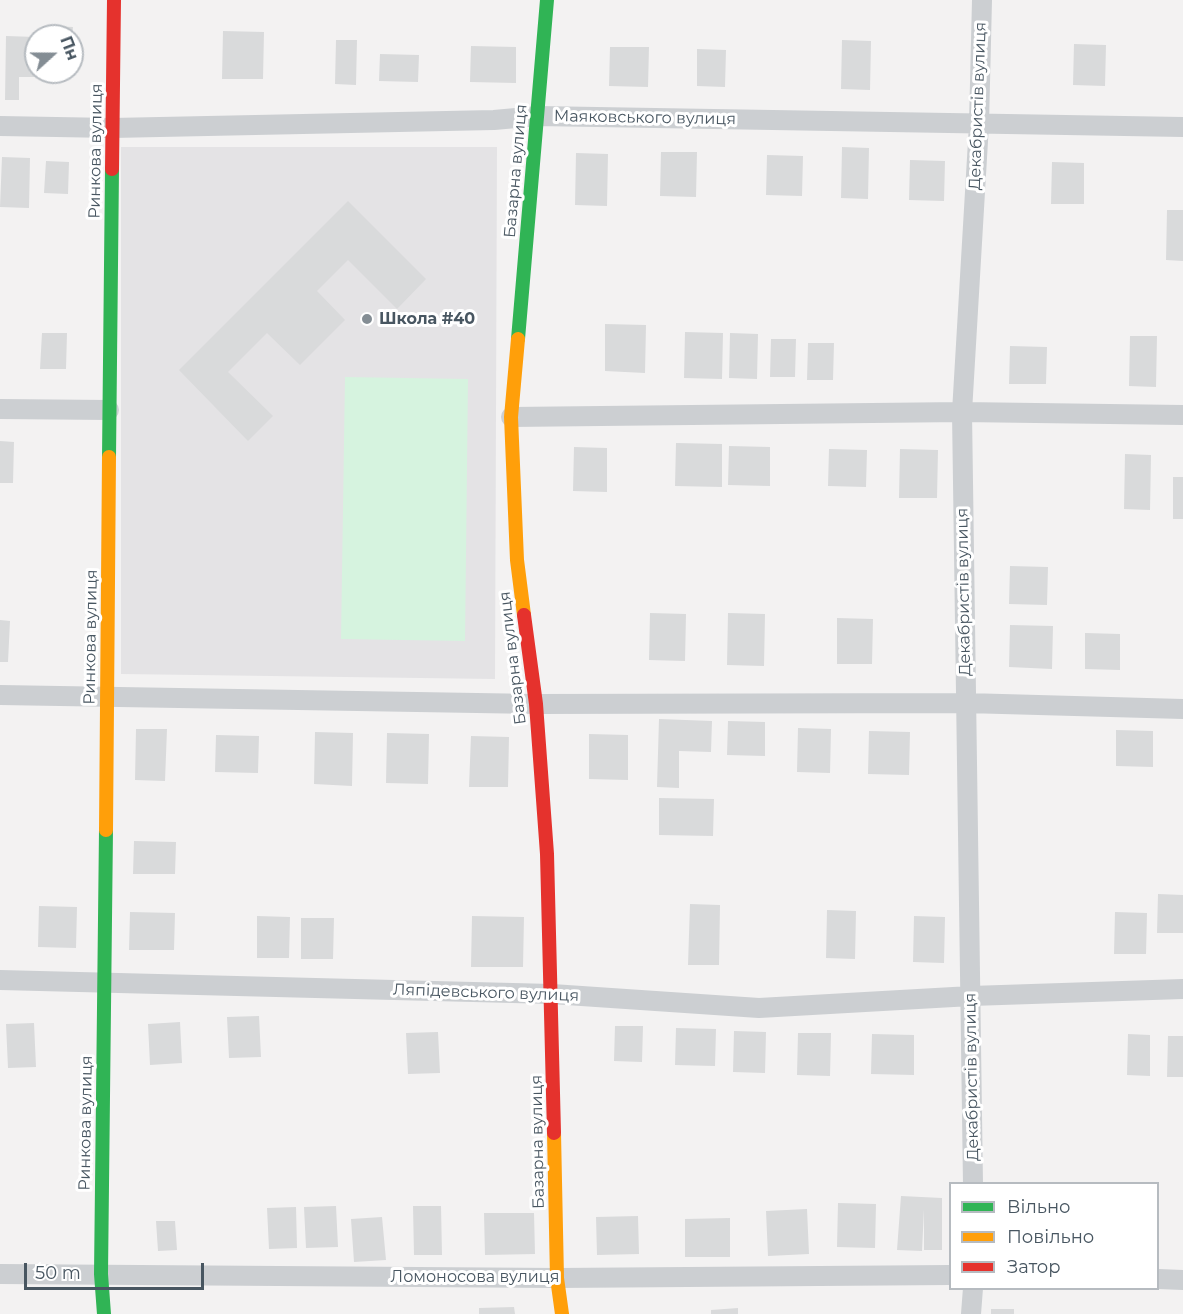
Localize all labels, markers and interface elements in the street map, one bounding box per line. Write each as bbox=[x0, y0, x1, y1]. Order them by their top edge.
street label: Декабристів вулиця bbox=[965, 22, 991, 190]
north arrow bbox=[24, 24, 84, 84]
text: Пн bbox=[56, 33, 83, 63]
street label: Ринкова вулиця bbox=[85, 83, 107, 219]
street label: Базарна вулиця bbox=[501, 103, 531, 239]
street label: Маяковського вулиця bbox=[554, 107, 736, 129]
place label: Школа #40 bbox=[379, 309, 475, 329]
marker: Школа #40 bbox=[360, 312, 374, 326]
street label: Декабристів вулиця bbox=[953, 508, 975, 676]
street label: Ринкова вулиця bbox=[80, 569, 102, 705]
street label: Базарна вулиця bbox=[495, 590, 531, 726]
street label: Ляпідевського вулиця bbox=[393, 980, 579, 1006]
street label: Декабристів вулиця bbox=[961, 993, 983, 1161]
street label: Ринкова вулиця bbox=[75, 1055, 97, 1191]
street label: Базарна вулиця bbox=[527, 1075, 549, 1209]
legend bbox=[949, 1182, 1159, 1290]
text: Вільно bbox=[1007, 1196, 1071, 1218]
text: Повільно bbox=[1007, 1226, 1094, 1248]
scale bar bbox=[27, 1251, 207, 1289]
text: Затор bbox=[1007, 1256, 1061, 1278]
text: 50 m bbox=[35, 1262, 81, 1284]
street label: Ломоносова вулиця bbox=[391, 1267, 559, 1287]

